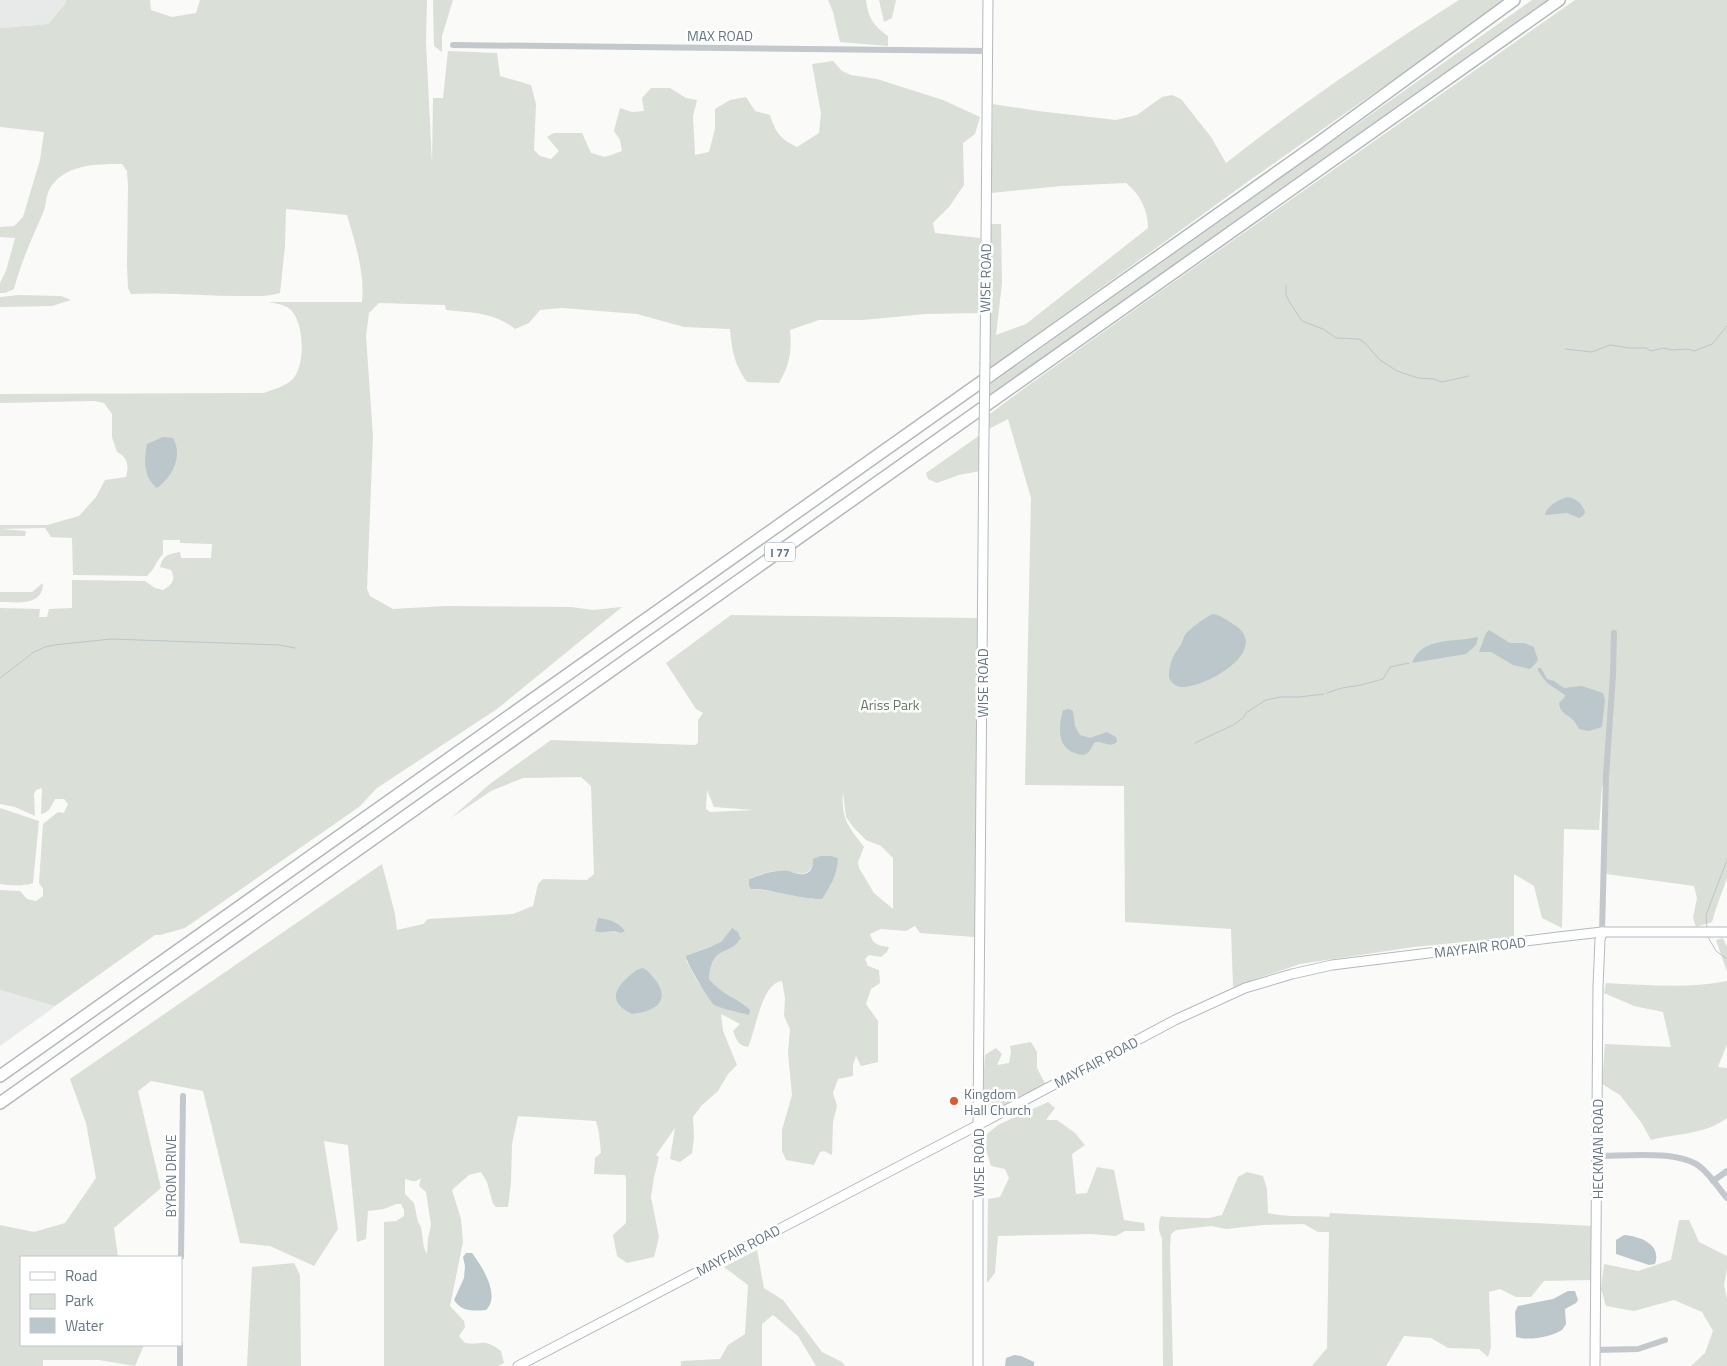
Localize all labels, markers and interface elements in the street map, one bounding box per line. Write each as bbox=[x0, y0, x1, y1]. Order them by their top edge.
street label: MAX ROAD bbox=[687, 25, 753, 46]
street label: WISE ROAD bbox=[974, 243, 996, 313]
road number: I 77 bbox=[765, 542, 795, 562]
street label: WISE ROAD bbox=[972, 648, 993, 718]
park label: Ariss Park bbox=[860, 694, 920, 715]
street label: MAYFAIR ROAD bbox=[1433, 931, 1527, 963]
street label: MAYFAIR ROAD bbox=[1050, 1031, 1142, 1093]
place label: Kingdom Hall Church bbox=[964, 1083, 1031, 1120]
marker: Kingdom Hall Church bbox=[948, 1095, 960, 1107]
street label: HECKMAN ROAD bbox=[1587, 1099, 1608, 1199]
street label: WISE ROAD bbox=[968, 1128, 989, 1198]
street label: BYRON DRIVE bbox=[160, 1134, 181, 1218]
street label: MAYFAIR ROAD bbox=[692, 1219, 784, 1281]
legend bbox=[20, 1256, 182, 1346]
text: Road bbox=[65, 1264, 97, 1287]
text: Park bbox=[65, 1289, 94, 1312]
text: Water bbox=[65, 1314, 104, 1337]

